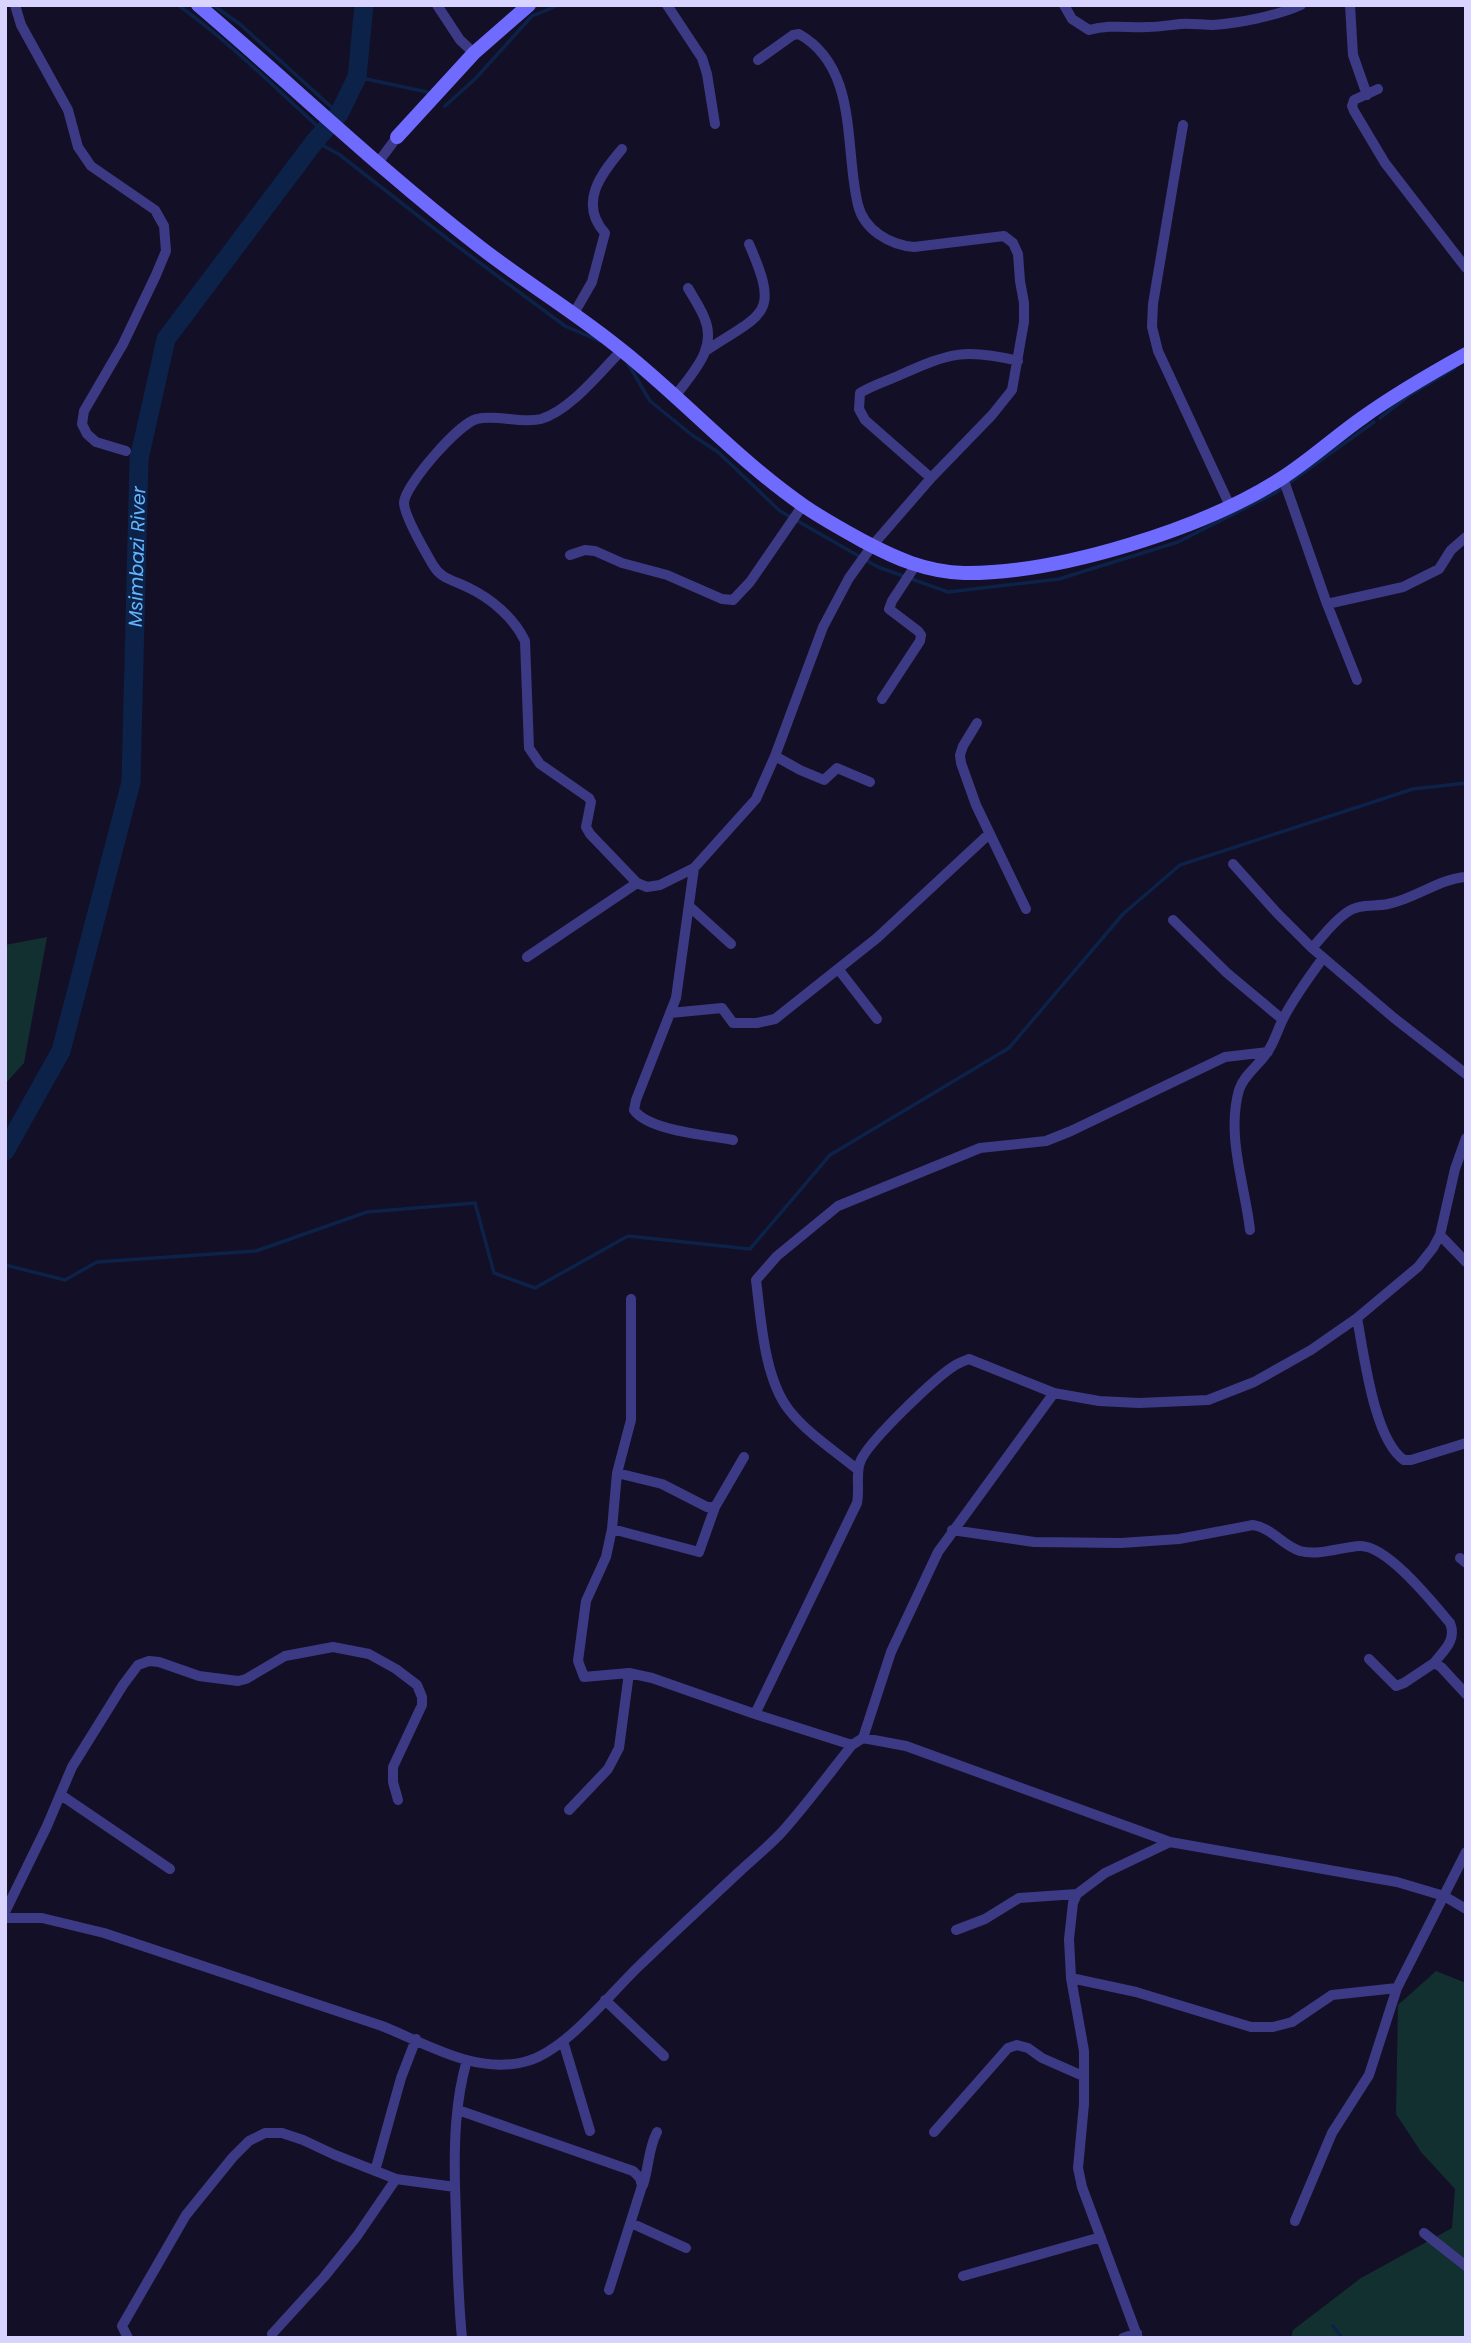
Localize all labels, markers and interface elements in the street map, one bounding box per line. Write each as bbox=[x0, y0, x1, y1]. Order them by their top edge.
water label: Msimbazi River bbox=[121, 485, 152, 627]

